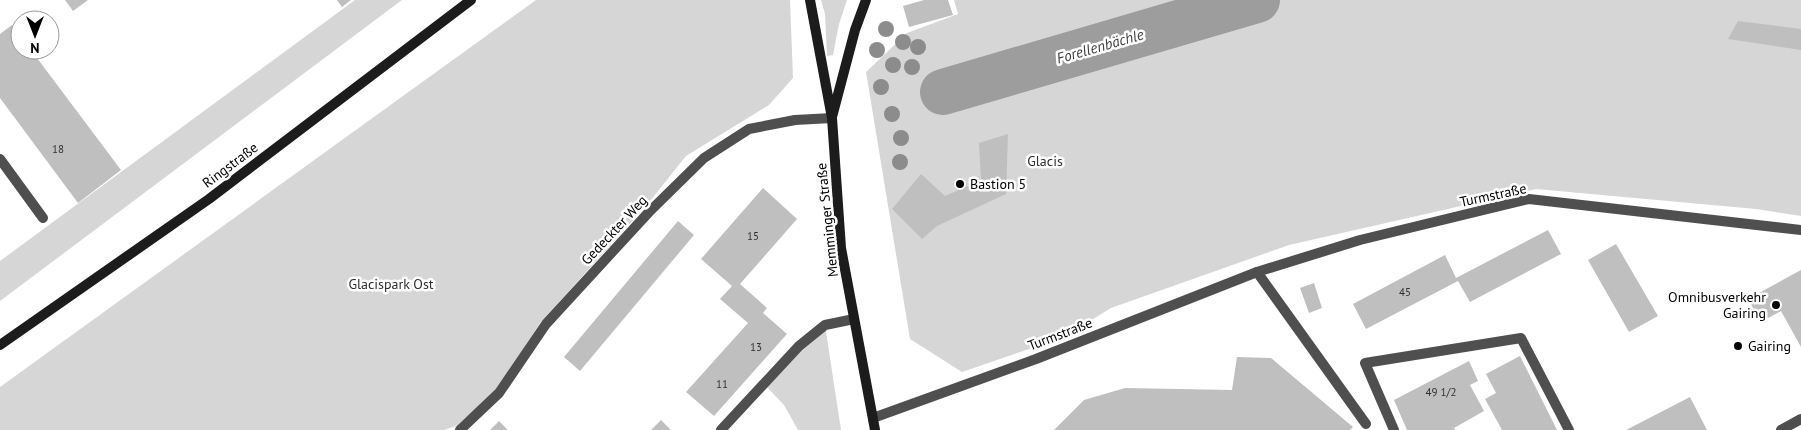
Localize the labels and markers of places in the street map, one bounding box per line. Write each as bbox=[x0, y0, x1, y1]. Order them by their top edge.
place label: Bastion 5 bbox=[970, 175, 1026, 193]
marker: Bastion 5 bbox=[954, 178, 966, 190]
place label: Omnibusverkehr Gairing bbox=[1668, 288, 1766, 322]
marker: Omnibusverkehr Gairing bbox=[1770, 299, 1782, 311]
place label: Gairing bbox=[1748, 337, 1791, 355]
marker: Gairing bbox=[1732, 340, 1744, 352]

